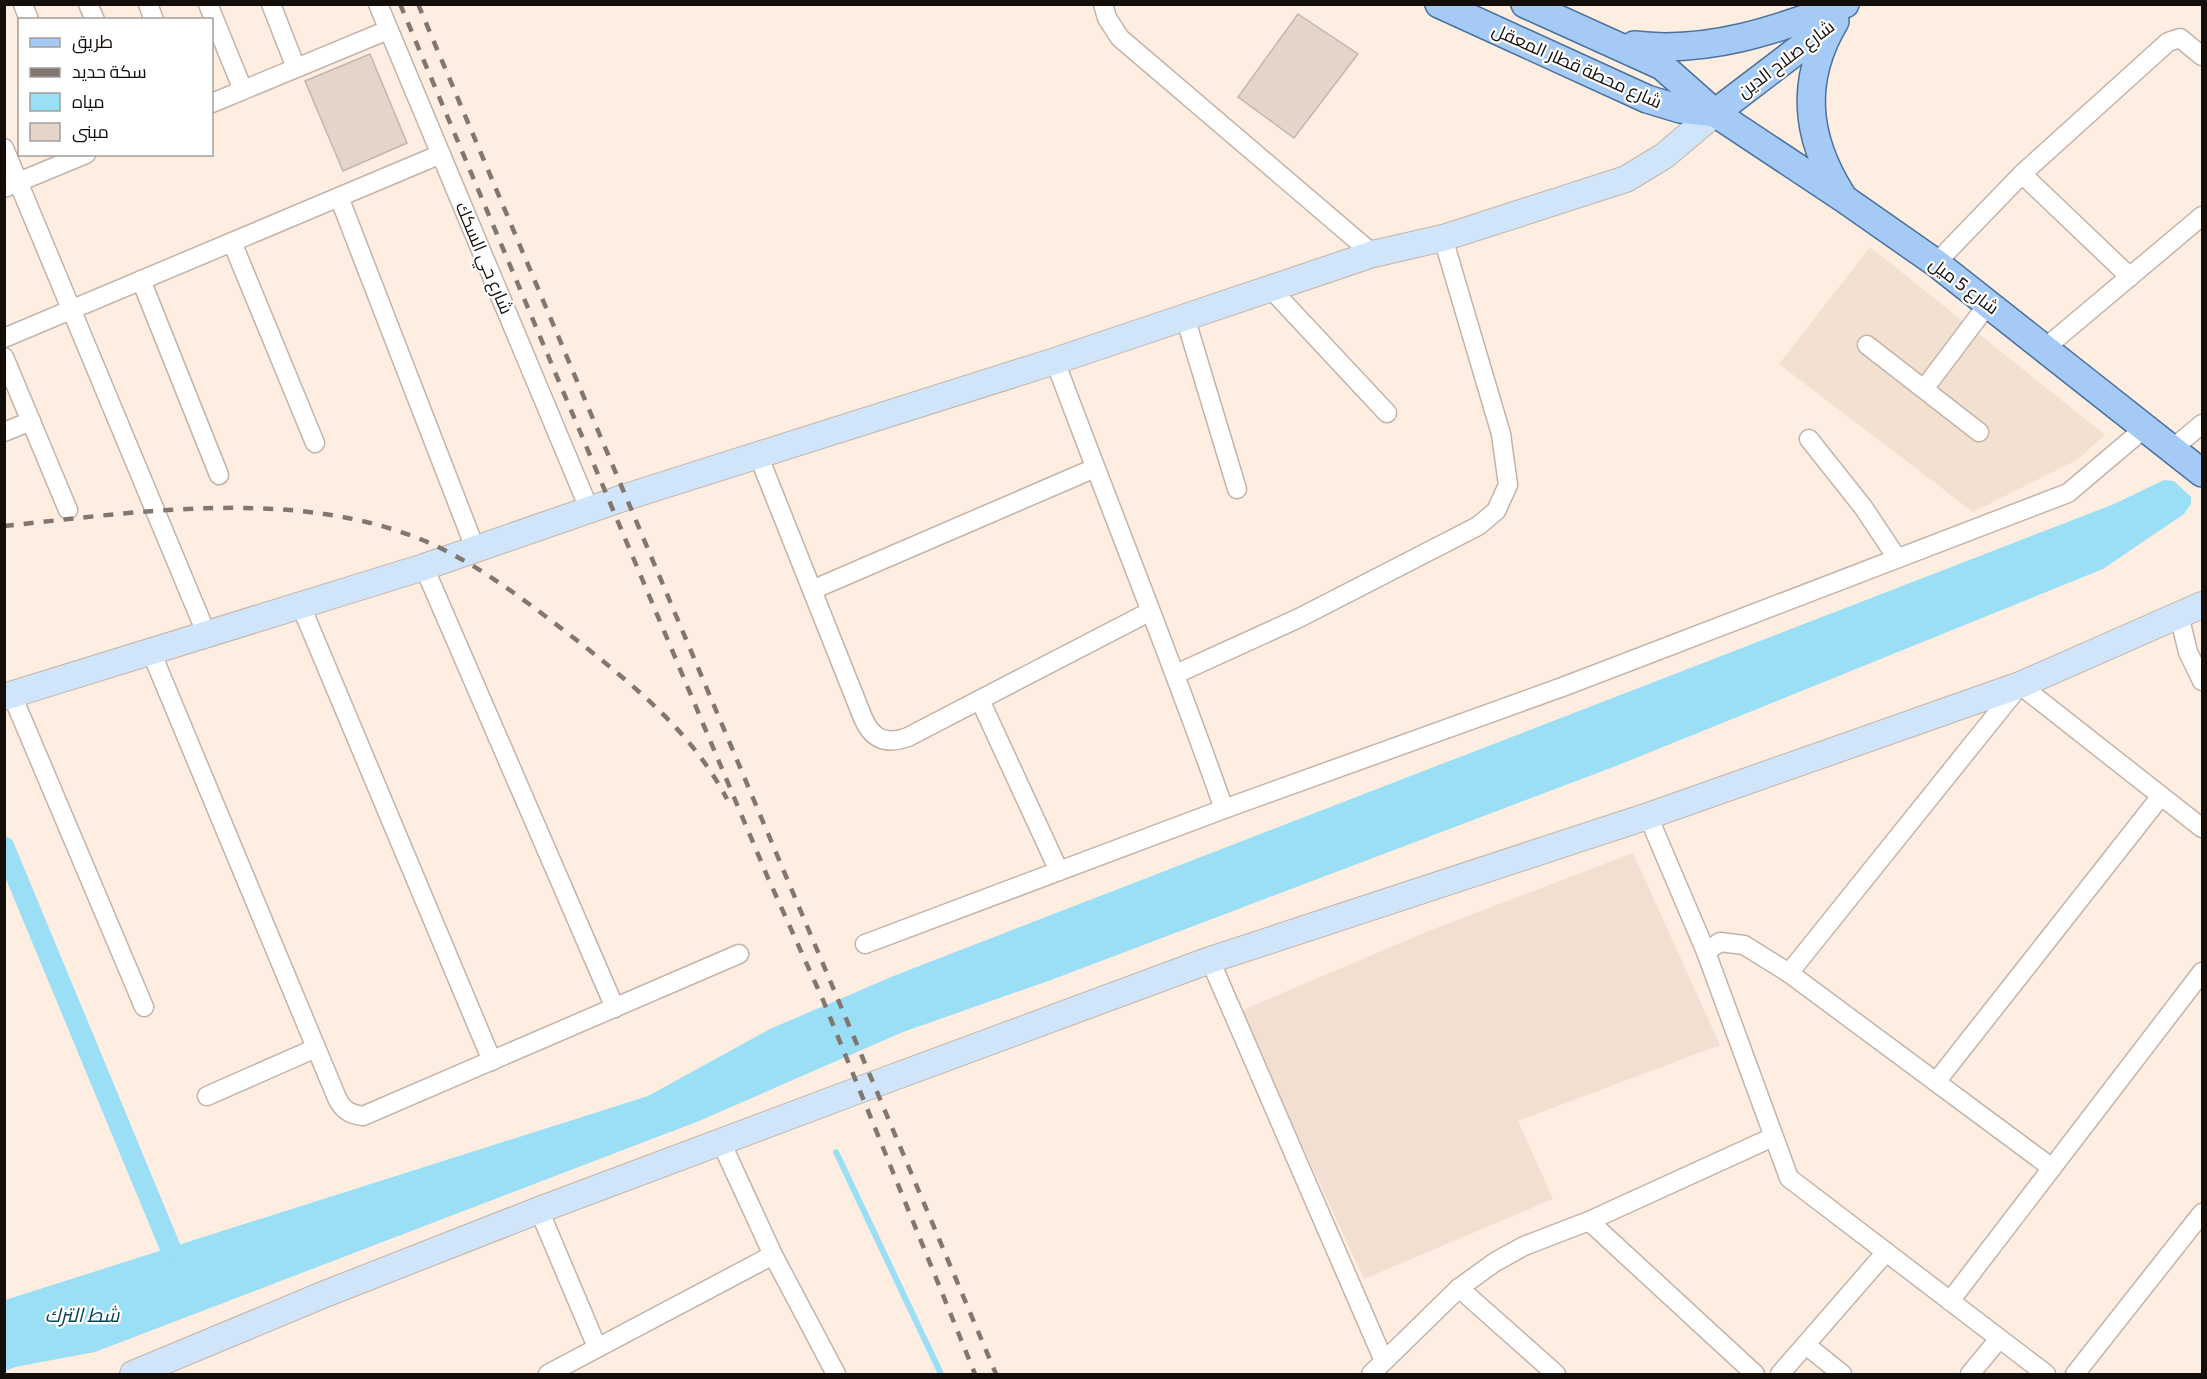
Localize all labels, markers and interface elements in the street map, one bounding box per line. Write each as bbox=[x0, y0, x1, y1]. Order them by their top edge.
street label: شارع صلاح الدين bbox=[1733, 15, 1839, 103]
legend bbox=[18, 18, 213, 156]
street label: شارع محطة قطار المعقل bbox=[1488, 18, 1666, 114]
text: طريق bbox=[72, 30, 113, 54]
text: سكة حديد bbox=[72, 60, 147, 82]
text: مياه bbox=[72, 90, 105, 112]
text: مبنى bbox=[72, 120, 109, 143]
street label: شارع حي السكك bbox=[448, 198, 518, 318]
street label: شارع 5 ميل bbox=[1924, 252, 2004, 320]
water label: شط الترك bbox=[45, 1302, 120, 1327]

